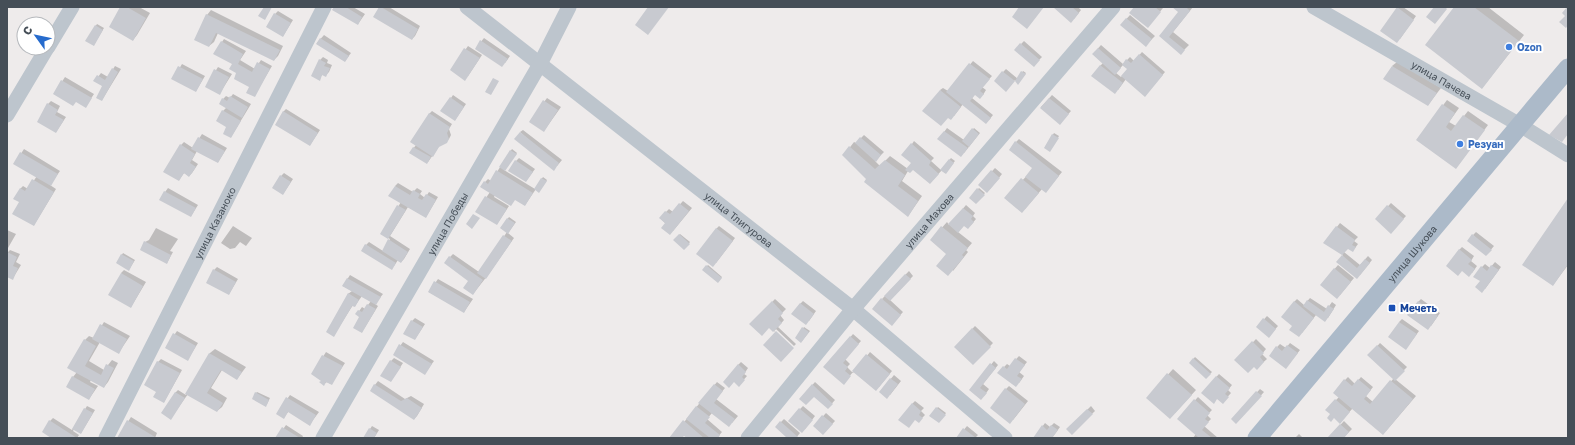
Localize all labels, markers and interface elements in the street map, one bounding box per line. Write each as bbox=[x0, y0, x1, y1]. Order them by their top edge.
north arrow bbox=[16, 16, 56, 56]
text: С bbox=[20, 23, 35, 37]
place label: Ozon bbox=[1517, 41, 1542, 53]
marker: Ozon bbox=[1504, 42, 1514, 52]
street label: улица Пачева bbox=[1409, 58, 1474, 102]
place label: Резуан bbox=[1468, 138, 1503, 150]
marker: Резуан bbox=[1455, 139, 1465, 149]
street label: улица Казаноко bbox=[192, 185, 238, 261]
street label: улица Тлигурова bbox=[702, 189, 775, 250]
street label: улица Победы bbox=[425, 190, 470, 257]
street label: улица Махова bbox=[902, 191, 956, 251]
street label: улица Шукова bbox=[1385, 223, 1439, 284]
place label: Мечеть bbox=[1400, 302, 1438, 314]
marker: Мечеть bbox=[1387, 303, 1397, 313]

